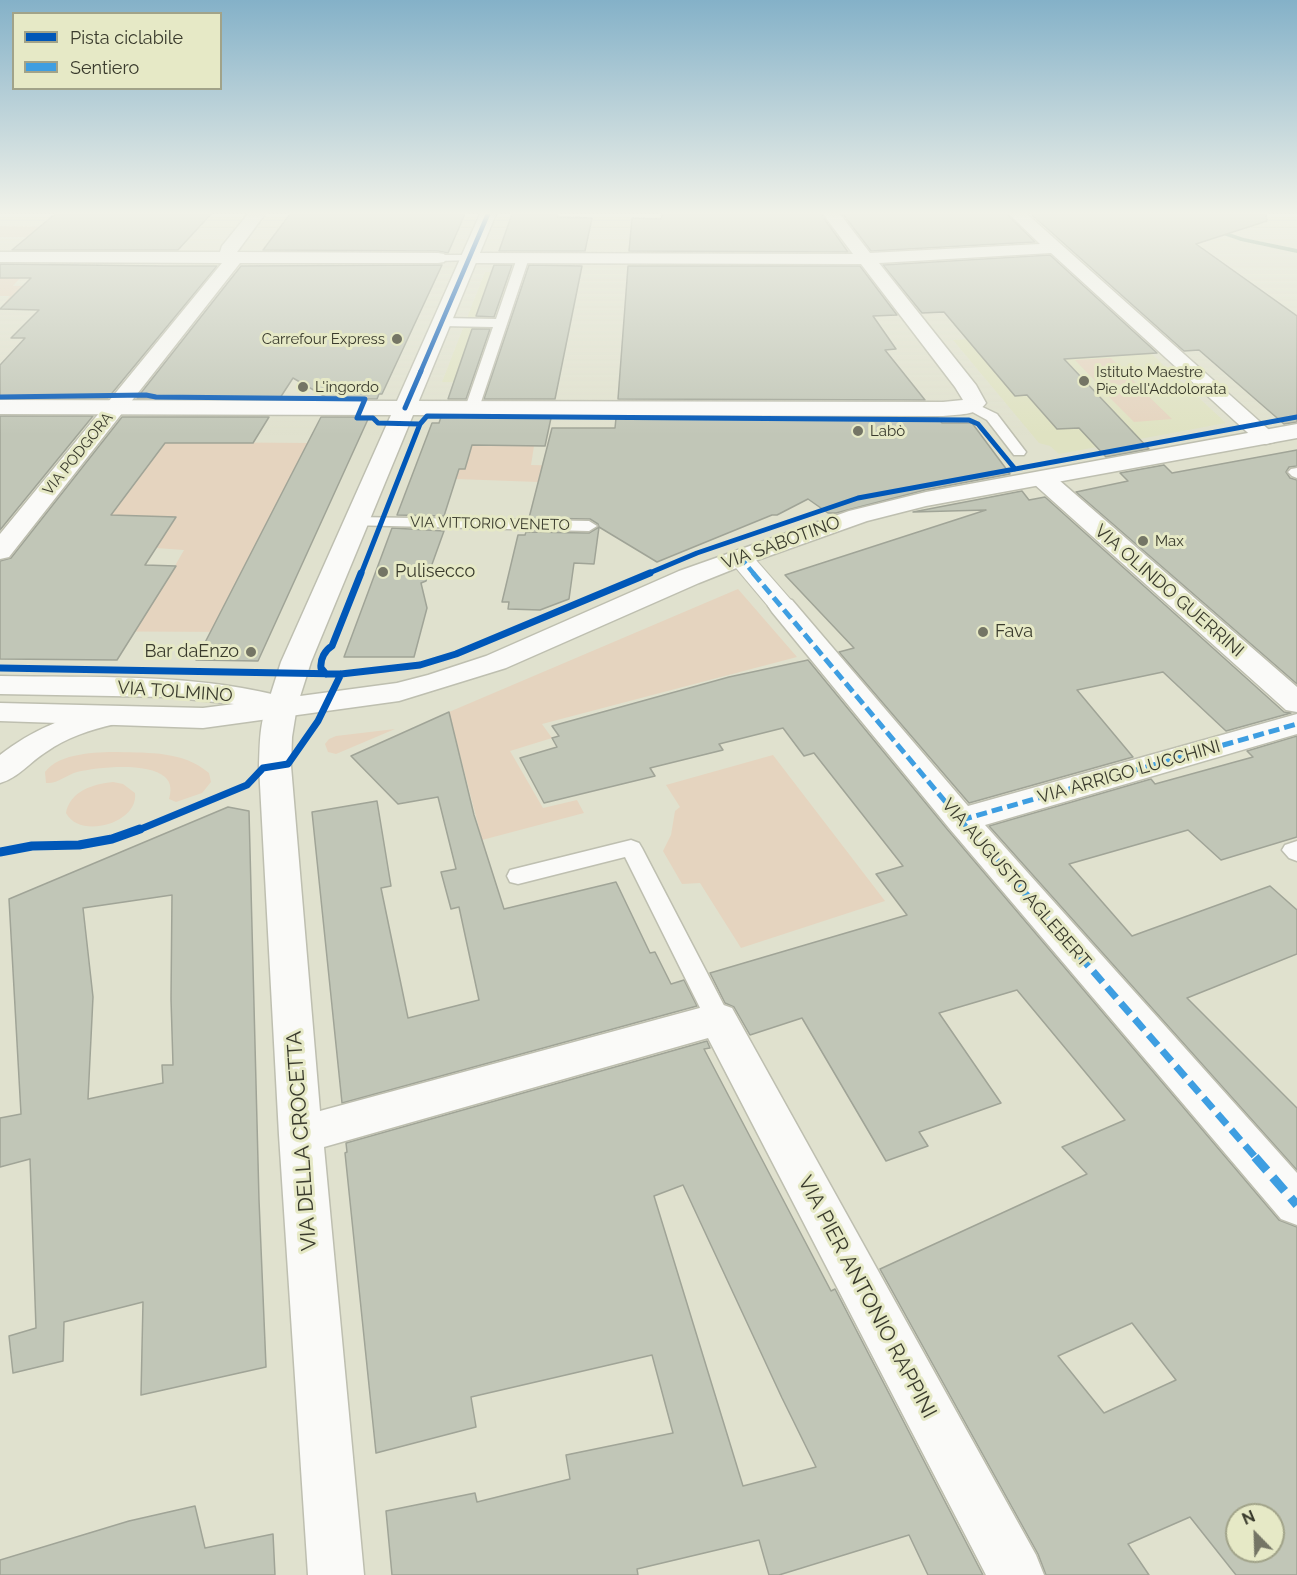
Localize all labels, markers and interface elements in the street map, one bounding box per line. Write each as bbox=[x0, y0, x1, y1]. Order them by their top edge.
legend bbox=[12, 12, 222, 90]
text: Pista ciclabile bbox=[70, 27, 183, 48]
text: Sentiero bbox=[70, 57, 139, 78]
place label: Carrefour Express bbox=[262, 330, 385, 348]
marker: Carrefour Express bbox=[390, 332, 404, 346]
place label: Istituto Maestre Pie dell'Addolorata bbox=[1096, 363, 1226, 398]
marker: Istituto Maestre Pie dell'Addolorata bbox=[1077, 374, 1091, 388]
place label: L'ingordo bbox=[315, 378, 379, 396]
marker: L'ingordo bbox=[296, 380, 310, 394]
street label: VIA PODGORA bbox=[39, 409, 117, 499]
place label: Labò bbox=[870, 422, 905, 440]
marker: Labò bbox=[851, 424, 865, 438]
street label: VIA SABOTINO bbox=[719, 512, 843, 574]
street label: VIA VITTORIO VENETO bbox=[410, 514, 570, 534]
street label: VIA OLINDO GUERRINI bbox=[1090, 520, 1248, 662]
place label: Max bbox=[1155, 532, 1184, 550]
marker: Max bbox=[1136, 534, 1150, 548]
place label: Pulisecco bbox=[395, 561, 475, 583]
marker: Pulisecco bbox=[376, 565, 390, 579]
place label: Fava bbox=[995, 621, 1033, 643]
marker: Fava bbox=[976, 625, 990, 639]
place label: Bar daEnzo bbox=[145, 641, 239, 663]
marker: Bar daEnzo bbox=[244, 645, 258, 659]
street label: VIA TOLMINO bbox=[117, 677, 233, 707]
street label: VIA ARRIGO LUCCHINI bbox=[1035, 736, 1223, 808]
street label: VIA AUGUSTO AGLEBERT bbox=[937, 794, 1095, 972]
street label: VIA DELLA CROCETTA bbox=[282, 1030, 322, 1252]
street label: VIA PIER ANTONIO RAPPINI bbox=[792, 1172, 942, 1422]
north arrow bbox=[1225, 1503, 1285, 1563]
text: N bbox=[1239, 1507, 1258, 1529]

